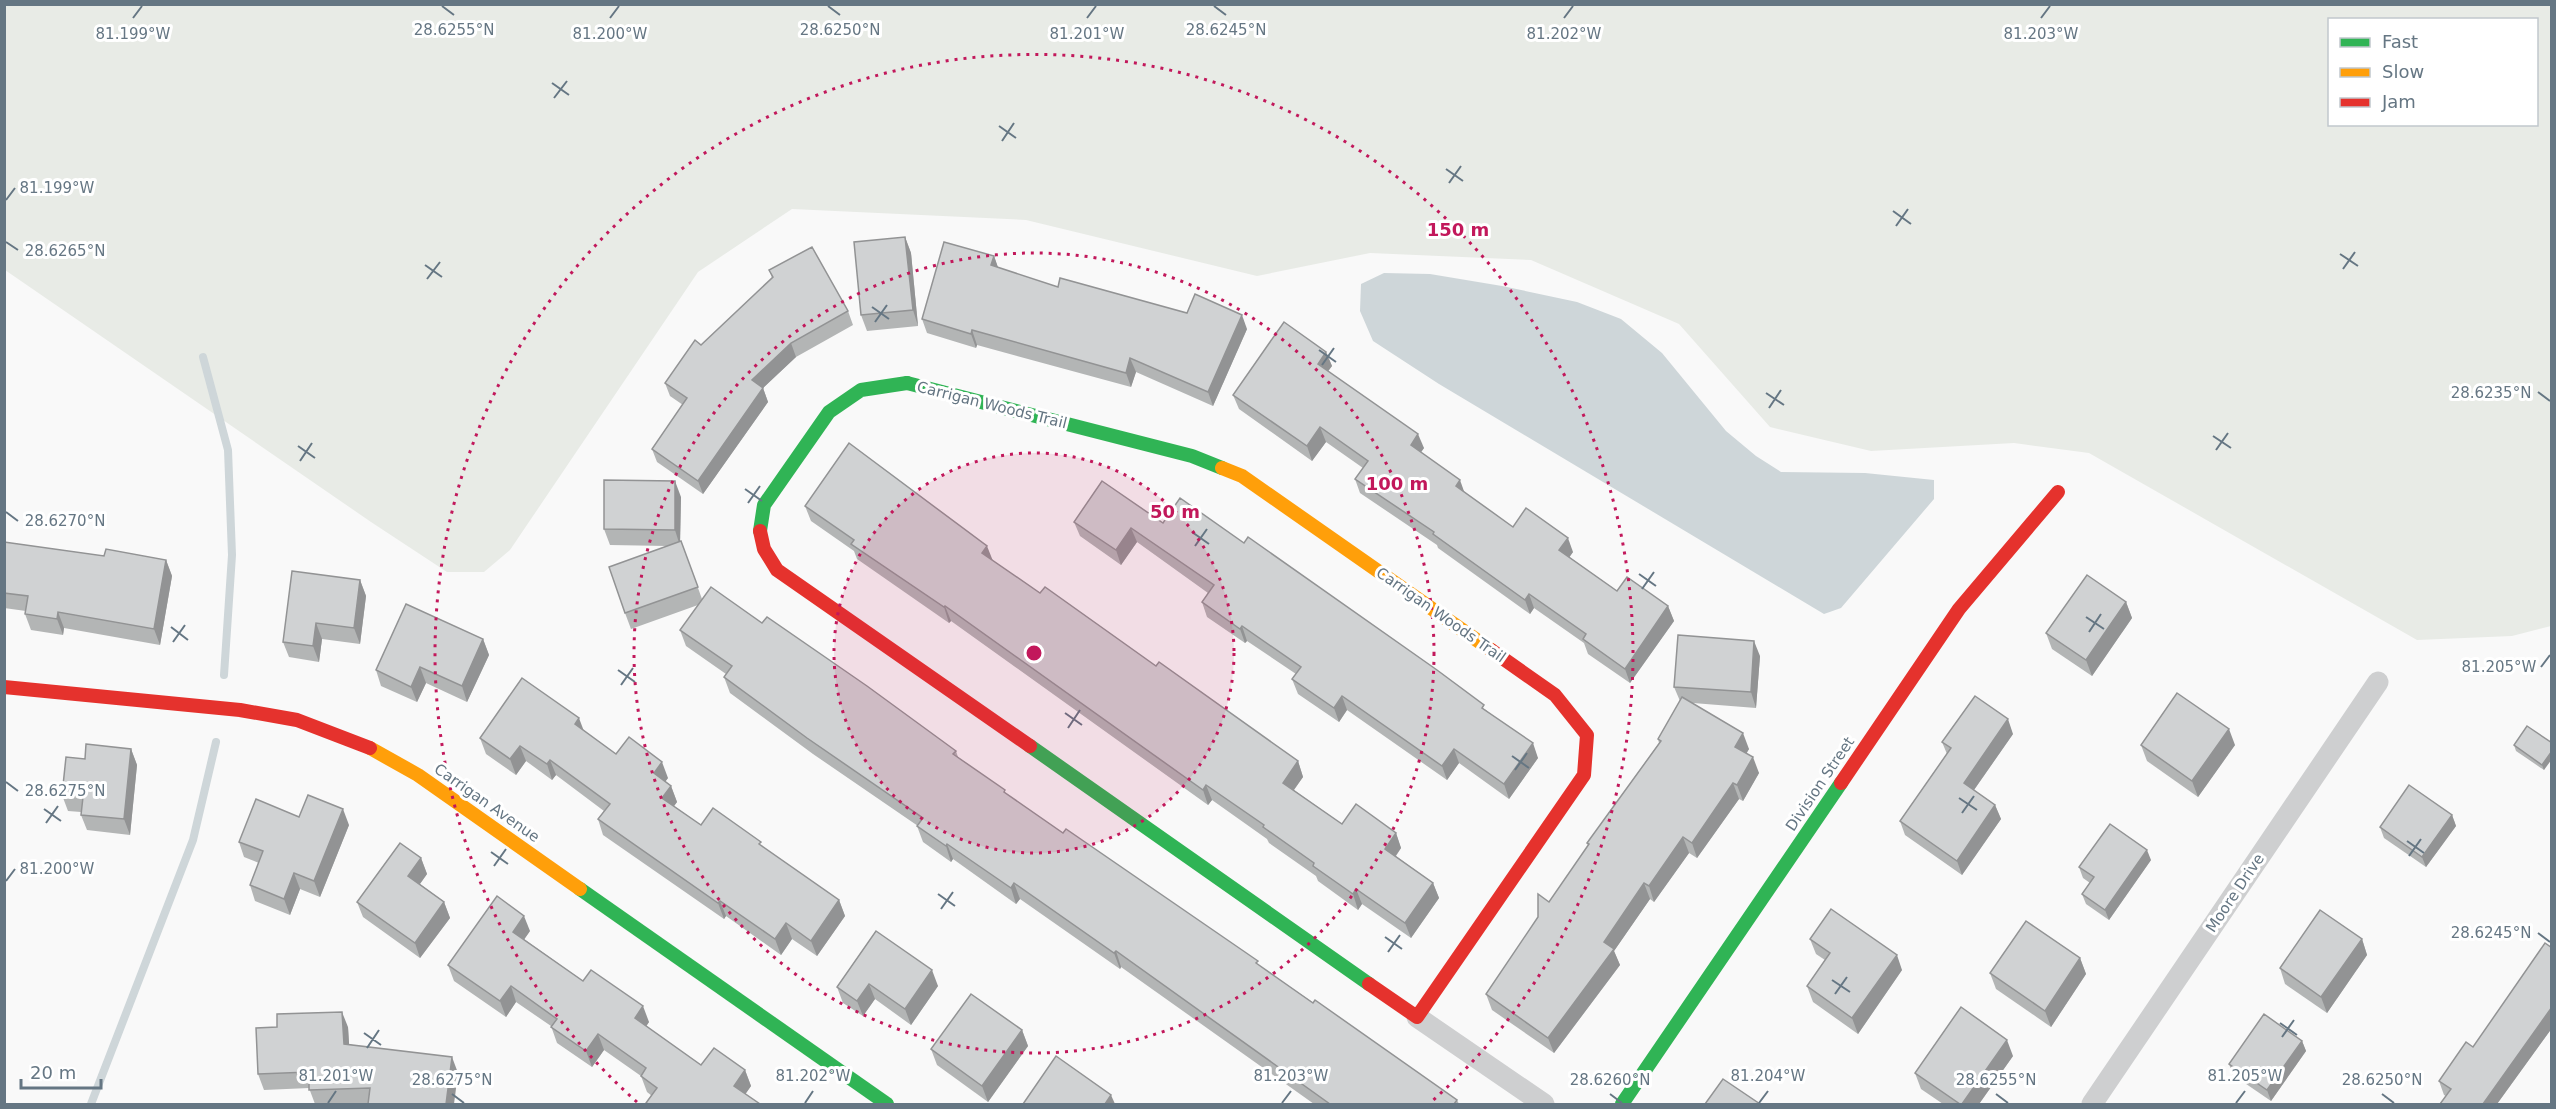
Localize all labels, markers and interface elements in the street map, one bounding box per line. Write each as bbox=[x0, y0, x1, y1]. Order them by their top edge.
legend bbox=[2328, 18, 2538, 126]
text: 28.6255°N bbox=[414, 21, 494, 39]
text: 28.6250°N bbox=[800, 21, 880, 39]
text: 28.6245°N bbox=[1186, 21, 1266, 39]
text: 81.199°W bbox=[96, 25, 171, 43]
text: 81.200°W bbox=[573, 25, 648, 43]
text: 81.201°W bbox=[1050, 25, 1125, 43]
text: 81.202°W bbox=[1527, 25, 1602, 43]
text: 81.203°W bbox=[2004, 25, 2079, 43]
text: Fast bbox=[2382, 31, 2418, 52]
text: Slow bbox=[2382, 61, 2424, 82]
text: Jam bbox=[2381, 91, 2416, 112]
text: 81.199°W bbox=[20, 179, 95, 197]
text: 150 m bbox=[1427, 219, 1489, 240]
text: 28.6265°N bbox=[25, 242, 105, 260]
street label: Carrigan Woods Trail bbox=[915, 378, 1069, 432]
text: 28.6235°N bbox=[2451, 384, 2531, 402]
text: 100 m bbox=[1366, 473, 1428, 494]
text: 50 m bbox=[1150, 501, 1200, 522]
text: 28.6270°N bbox=[25, 512, 105, 530]
street label: Carrigan Woods Trail bbox=[1373, 563, 1509, 667]
centre of rings bbox=[1024, 643, 1044, 663]
text: 81.205°W bbox=[2462, 658, 2537, 676]
street label: Division Street bbox=[1782, 733, 1858, 835]
street label: Carrigan Avenue bbox=[431, 760, 543, 846]
text: 28.6275°N bbox=[25, 782, 105, 800]
street label: Moore Drive bbox=[2202, 850, 2268, 936]
text: 81.200°W bbox=[20, 860, 95, 878]
text: 28.6245°N bbox=[2451, 924, 2531, 942]
scale bar bbox=[21, 1052, 100, 1090]
text: 20 m bbox=[30, 1062, 76, 1083]
text: 81.201°W bbox=[299, 1067, 374, 1085]
text: 81.202°W bbox=[776, 1067, 851, 1085]
text: 81.203°W bbox=[1254, 1067, 1329, 1085]
text: 81.204°W bbox=[1731, 1067, 1806, 1085]
text: 81.205°W bbox=[2208, 1067, 2283, 1085]
text: 28.6275°N bbox=[412, 1071, 492, 1089]
text: 28.6260°N bbox=[1570, 1071, 1650, 1089]
text: 28.6255°N bbox=[1956, 1071, 2036, 1089]
text: 28.6250°N bbox=[2342, 1071, 2422, 1089]

